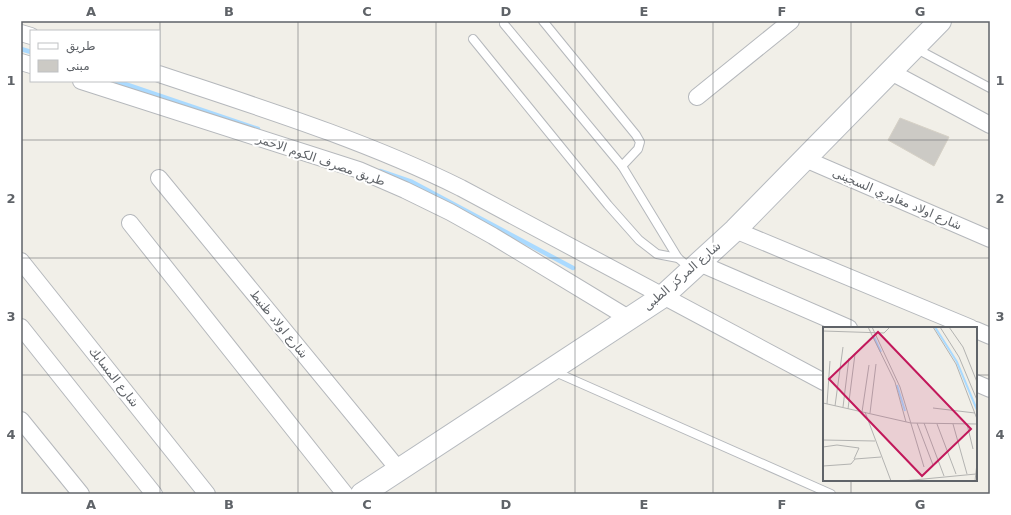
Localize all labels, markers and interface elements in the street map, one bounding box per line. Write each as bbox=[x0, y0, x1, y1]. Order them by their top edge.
text: A bbox=[86, 4, 96, 19]
text: B bbox=[224, 4, 234, 19]
text: C bbox=[362, 4, 372, 19]
text: D bbox=[501, 4, 512, 19]
text: E bbox=[640, 4, 648, 19]
text: F bbox=[778, 4, 786, 19]
text: G bbox=[915, 4, 925, 19]
legend bbox=[30, 30, 160, 82]
text: طريق bbox=[66, 39, 96, 54]
text: مبنى bbox=[66, 59, 90, 73]
text: 1 bbox=[6, 73, 16, 88]
text: 1 bbox=[995, 73, 1005, 88]
street label: طريق مصرف الكوم الاحمر bbox=[254, 131, 387, 190]
street label: شارع اولاد مغاوري السجينى bbox=[830, 165, 964, 234]
text: 2 bbox=[6, 191, 16, 206]
text: 2 bbox=[995, 191, 1005, 206]
street label: شارع المركز الطبى bbox=[641, 239, 724, 314]
street label: شارع اولاد ظنيط bbox=[246, 287, 311, 362]
text: 3 bbox=[6, 309, 16, 324]
text: 3 bbox=[995, 309, 1005, 324]
inset map bbox=[823, 327, 977, 481]
street label: شارع المسابك bbox=[85, 344, 142, 410]
text: 4 bbox=[6, 427, 16, 442]
text: 4 bbox=[995, 427, 1005, 442]
text: A bbox=[86, 497, 96, 512]
text: B bbox=[224, 497, 234, 512]
text: C bbox=[362, 497, 372, 512]
text: D bbox=[501, 497, 512, 512]
text: E bbox=[640, 497, 648, 512]
text: F bbox=[778, 497, 786, 512]
text: G bbox=[915, 497, 925, 512]

